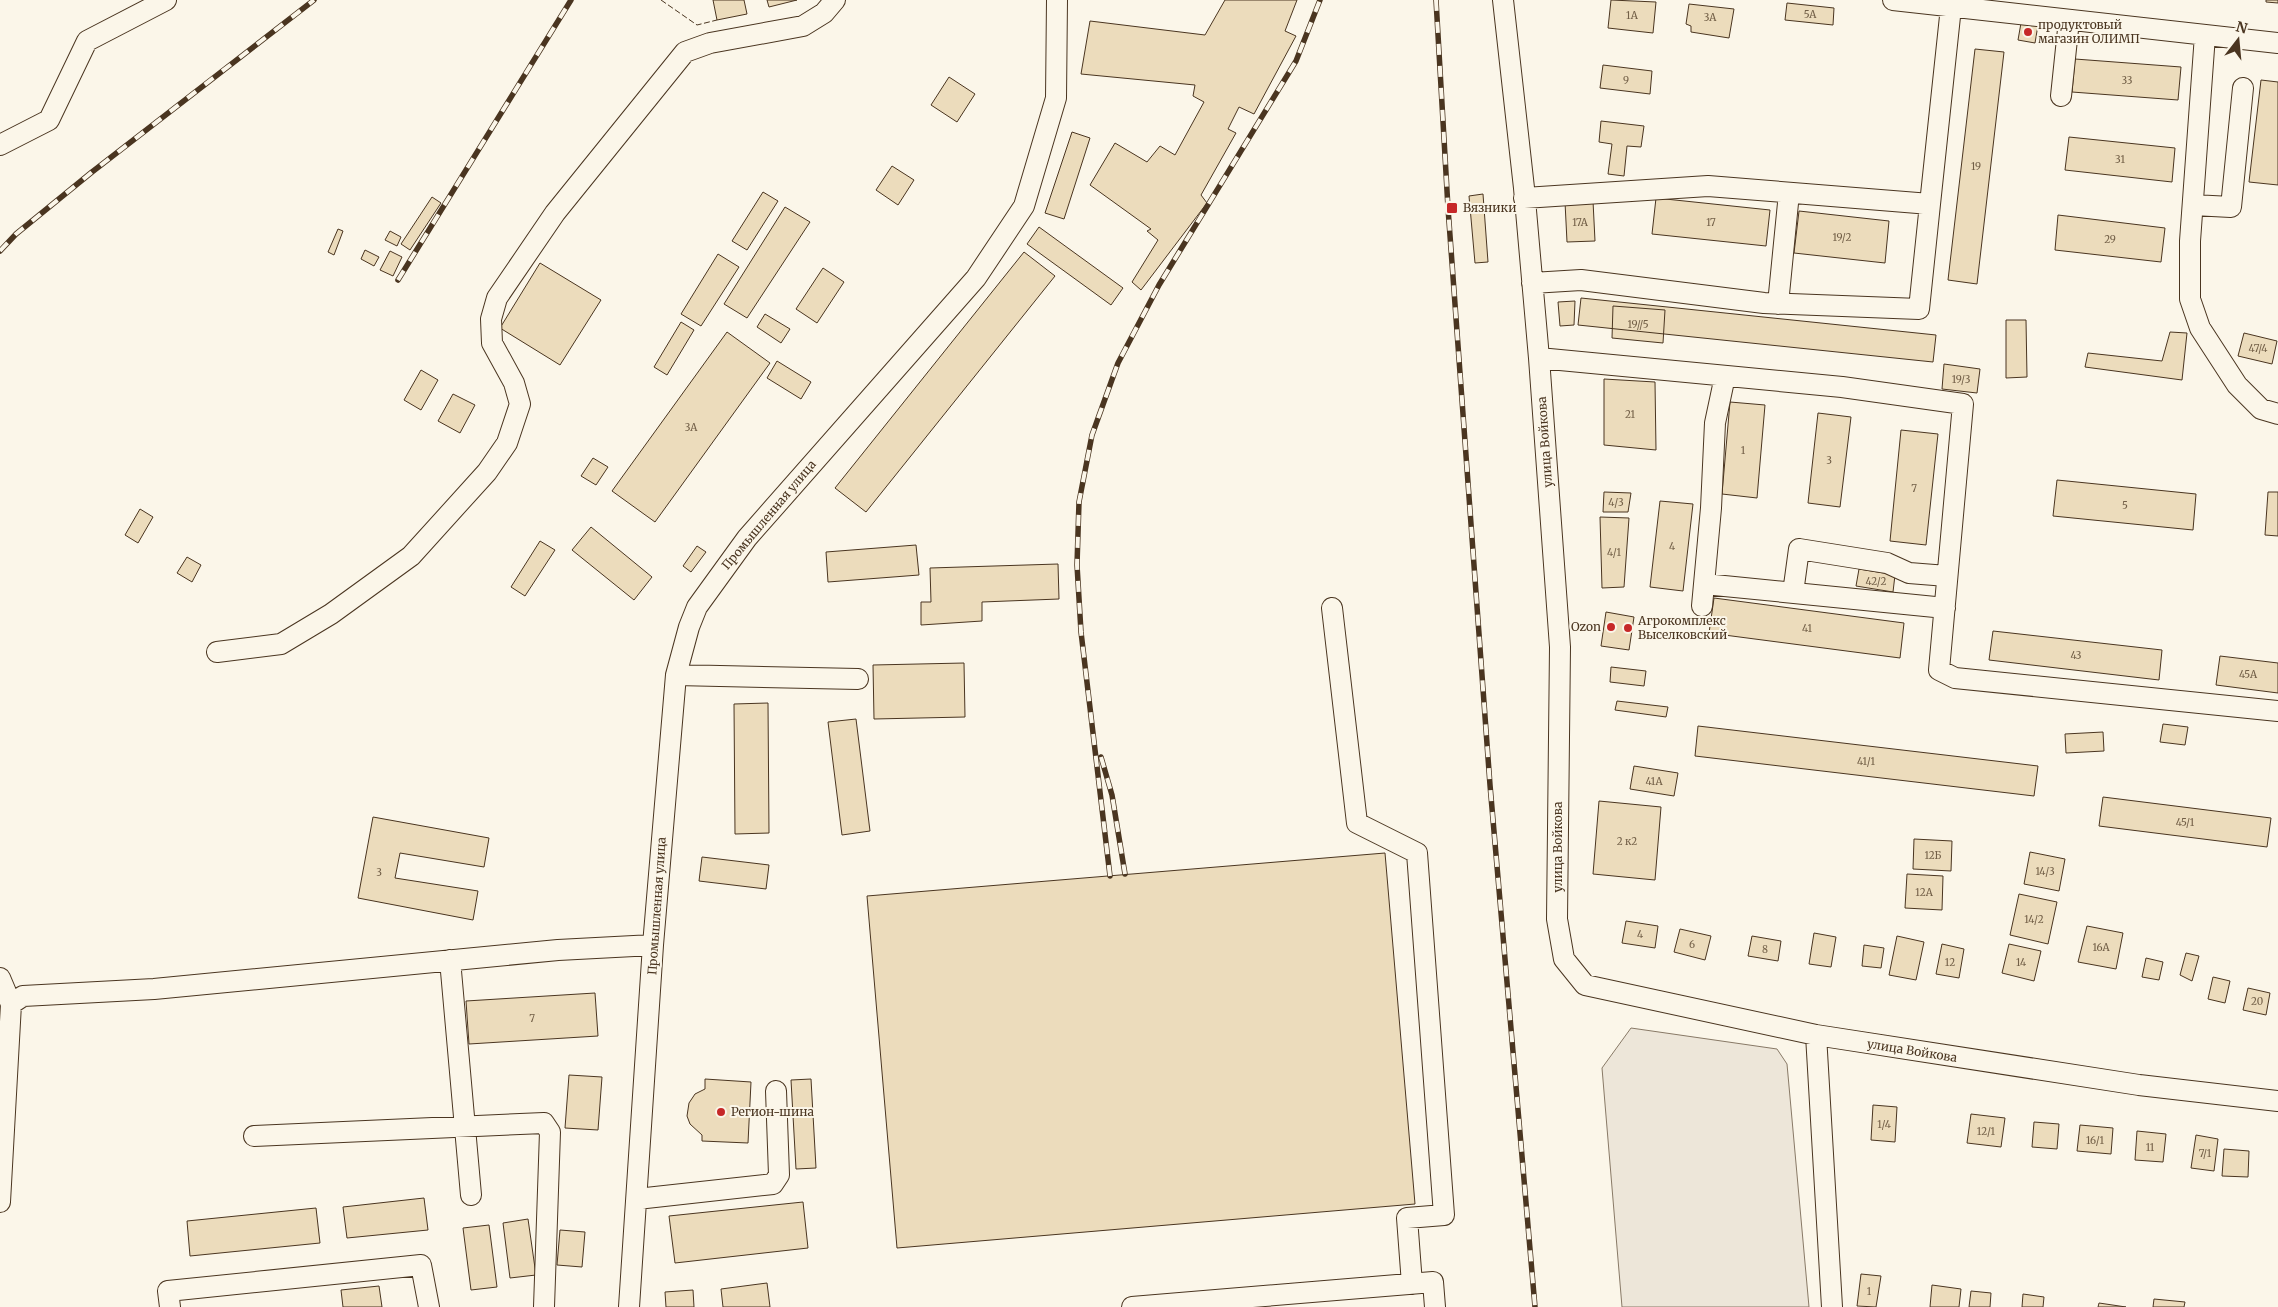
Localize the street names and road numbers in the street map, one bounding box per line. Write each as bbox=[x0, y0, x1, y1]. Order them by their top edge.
street label: улица Войкова bbox=[1534, 396, 1555, 488]
street label: Промышленная улица bbox=[718, 456, 819, 573]
street label: улица Войкова bbox=[1550, 801, 1565, 893]
street label: Промышленная улица bbox=[644, 836, 669, 976]
street label: улица Войкова bbox=[1866, 1036, 1959, 1065]

